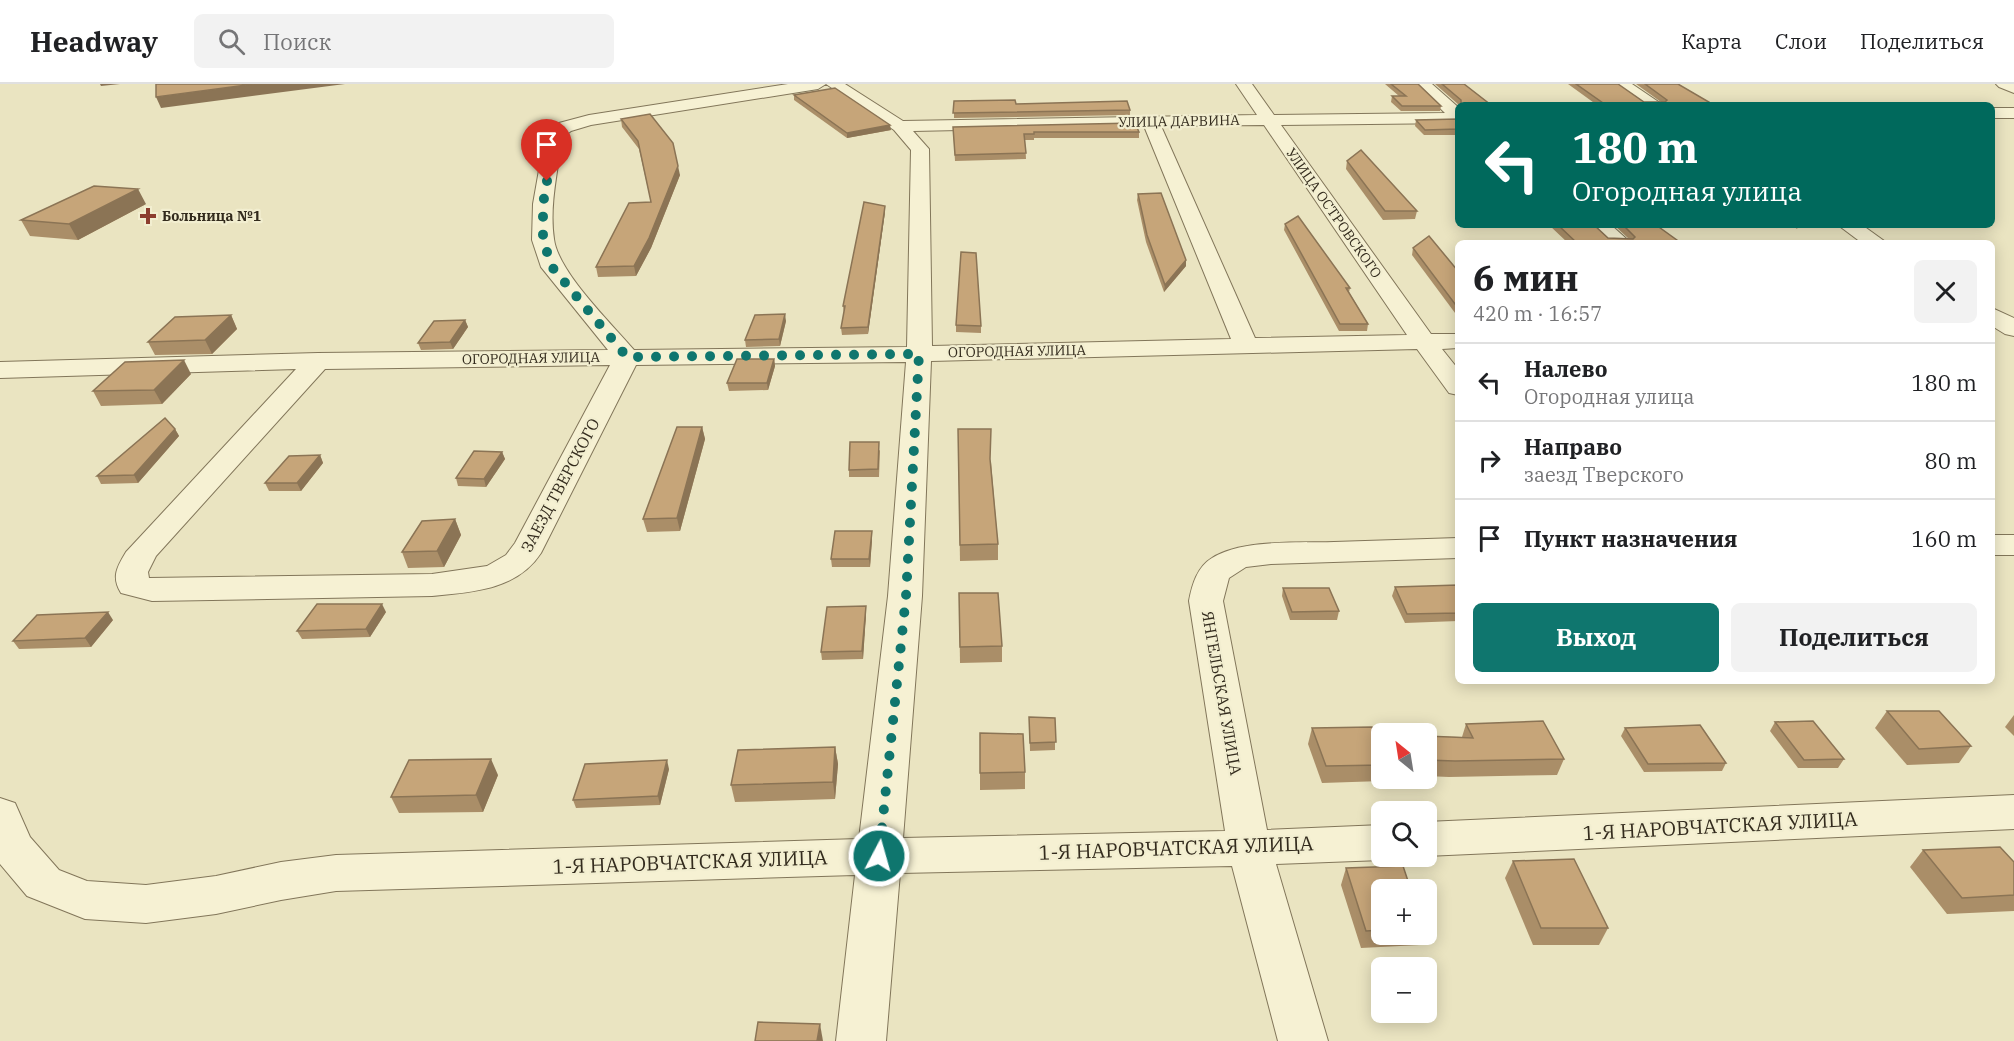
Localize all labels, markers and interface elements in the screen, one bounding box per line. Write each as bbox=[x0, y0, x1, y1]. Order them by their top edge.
search box bbox=[194, 14, 614, 68]
text: Headway bbox=[30, 23, 158, 60]
icon: search bbox=[215, 25, 248, 58]
text: Поиск bbox=[263, 27, 331, 56]
text: Карта bbox=[1681, 27, 1742, 55]
text: Слои bbox=[1775, 27, 1827, 55]
text: Поделиться bbox=[1860, 27, 1984, 55]
street label: УЛИЦА ДАРВИНА bbox=[1118, 111, 1240, 131]
pin bbox=[521, 119, 572, 181]
text: 180 m bbox=[1572, 120, 1698, 175]
icon: left bbox=[1473, 126, 1551, 204]
icon: arrive bbox=[530, 128, 563, 161]
street label: УЛИЦА ОСТРОВСКОГО bbox=[1282, 144, 1386, 282]
text: Огородная улица bbox=[1572, 173, 1802, 208]
marker: Больница №1 bbox=[139, 207, 157, 225]
place label: Больница №1 bbox=[162, 207, 261, 225]
text: 6 мин bbox=[1473, 254, 1579, 301]
button: close bbox=[1914, 260, 1977, 323]
text: 420 m · 16:57 bbox=[1473, 300, 1602, 327]
street label: ОГОРОДНАЯ УЛИЦА bbox=[948, 341, 1087, 361]
street label: ОГОРОДНАЯ УЛИЦА bbox=[462, 348, 601, 368]
text: Налево bbox=[1524, 354, 1608, 383]
icon: left bbox=[1473, 366, 1506, 399]
text: 180 m bbox=[1911, 368, 1977, 397]
text: Огородная улица bbox=[1524, 383, 1695, 410]
street label: ЗАЕЗД ТВЕРСКОГО bbox=[516, 415, 604, 555]
text: Направо bbox=[1524, 432, 1622, 461]
icon: right bbox=[1473, 444, 1506, 477]
text: 80 m bbox=[1925, 446, 1977, 475]
text: заезд Тверского bbox=[1524, 461, 1684, 488]
icon: arrive bbox=[1473, 522, 1506, 555]
text: Пункт назначения bbox=[1524, 524, 1738, 553]
text: 160 m bbox=[1911, 524, 1977, 553]
button: Выход bbox=[1473, 603, 1719, 672]
button: Поделиться bbox=[1731, 603, 1977, 672]
street label: ЯНГЕЛЬСКАЯ УЛИЦА bbox=[1198, 609, 1246, 777]
north arrow bbox=[1371, 723, 1437, 789]
map controls bbox=[1371, 723, 1437, 1023]
button: search bbox=[1371, 801, 1437, 867]
street label: 1-Я НАРОВЧАТСКАЯ УЛИЦА bbox=[1582, 805, 1858, 846]
position arrow bbox=[847, 824, 911, 888]
street label: 1-Я НАРОВЧАТСКАЯ УЛИЦА bbox=[1038, 829, 1314, 866]
street label: 1-Я НАРОВЧАТСКАЯ УЛИЦА bbox=[552, 843, 828, 880]
button: + bbox=[1371, 879, 1437, 945]
button: − bbox=[1371, 957, 1437, 1023]

